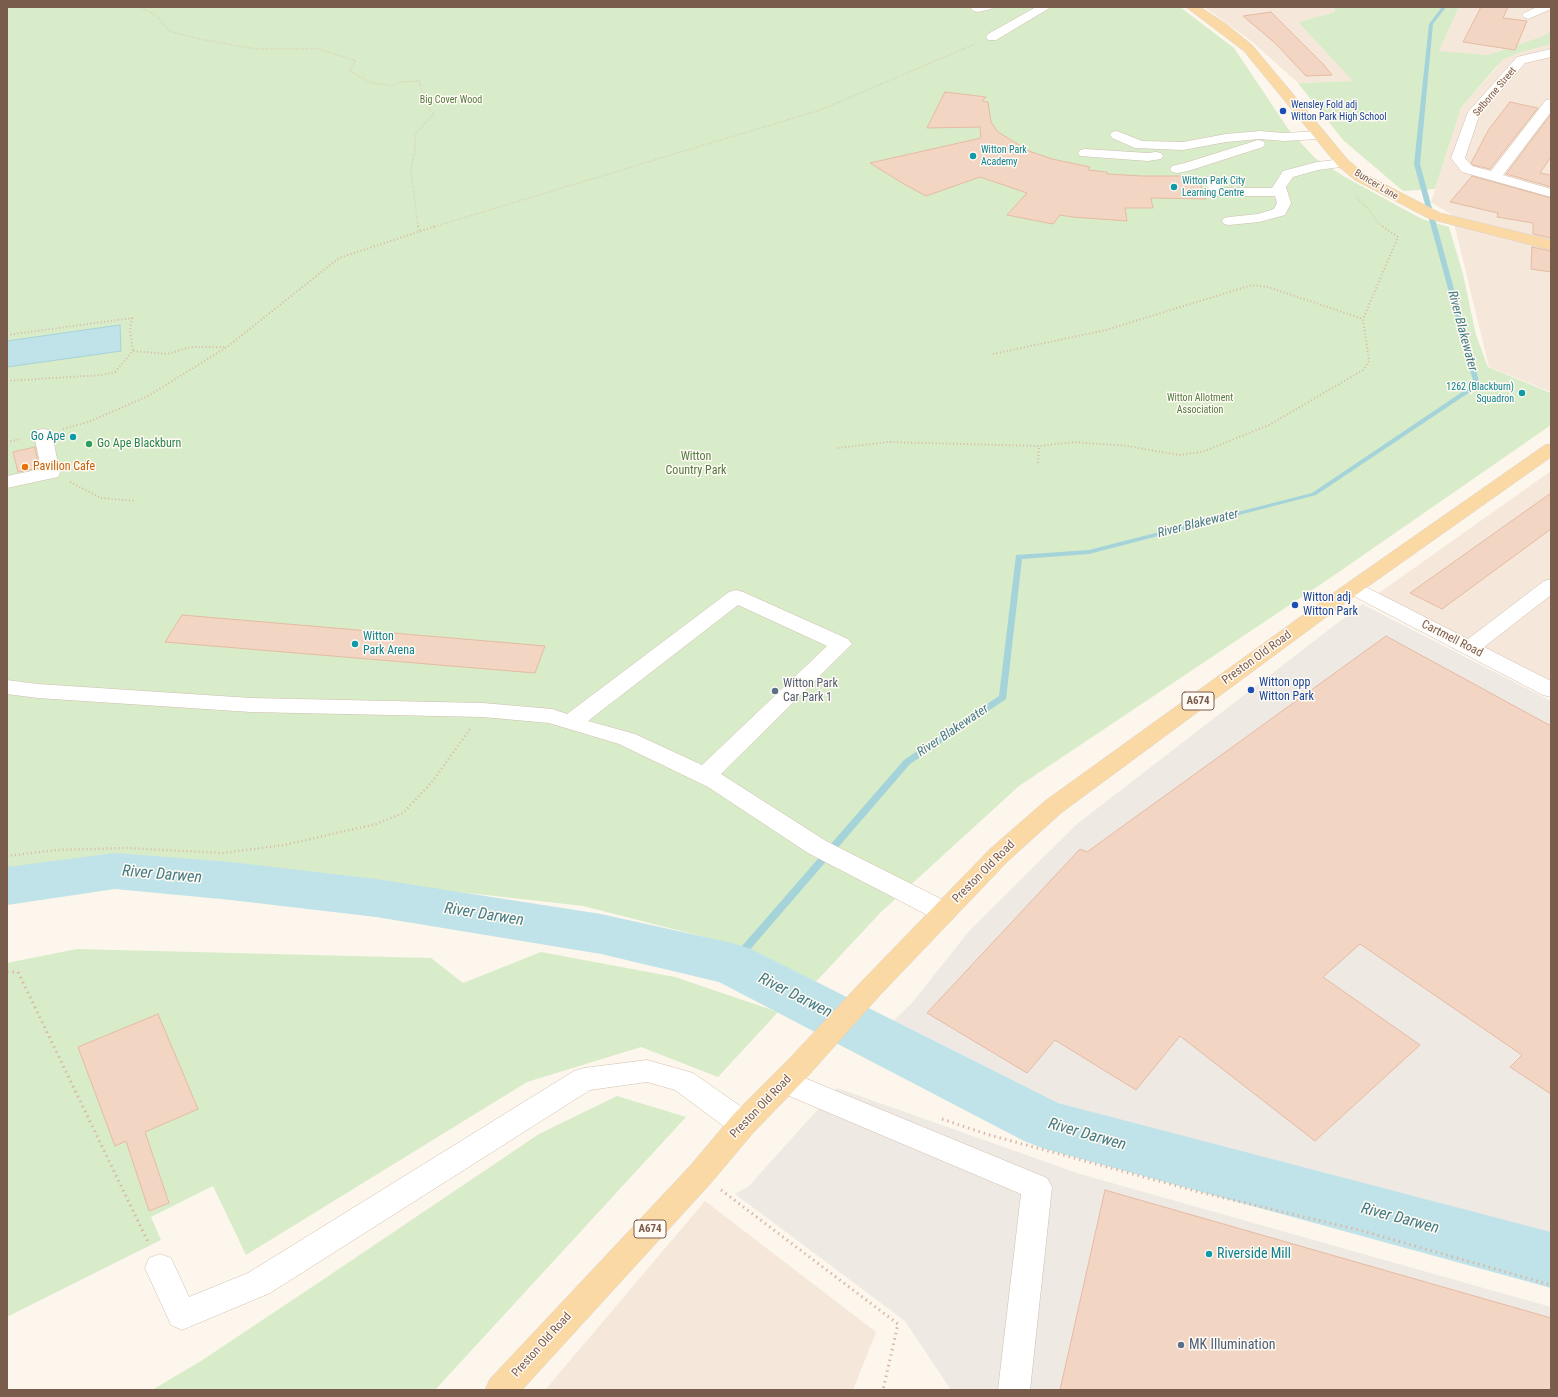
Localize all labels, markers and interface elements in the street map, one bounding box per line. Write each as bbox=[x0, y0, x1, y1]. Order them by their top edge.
street label: Selborne Street bbox=[1471, 65, 1519, 119]
park label: Big Cover Wood bbox=[420, 94, 482, 106]
place label: Wensley Fold adj Witton Park High School bbox=[1291, 99, 1387, 122]
marker: Wensley Fold adj Witton Park High School bbox=[1278, 106, 1288, 116]
place label: Witton Park Academy bbox=[981, 144, 1027, 168]
marker: Witton Park Academy bbox=[968, 151, 978, 161]
street label: Buncer Lane bbox=[1352, 167, 1400, 203]
place label: Witton Park City Learning Centre bbox=[1182, 175, 1245, 198]
marker: Witton Park City Learning Centre bbox=[1169, 182, 1179, 192]
water label: River Blakewater bbox=[1444, 289, 1480, 373]
place label: 1262 (Blackburn) Squadron bbox=[1446, 381, 1514, 404]
marker: 1262 (Blackburn) Squadron bbox=[1517, 388, 1527, 398]
park label: Witton Allotment Association bbox=[1167, 392, 1233, 416]
place label: Go Ape bbox=[31, 430, 65, 444]
marker: Go Ape bbox=[68, 432, 78, 442]
place label: Go Ape Blackburn bbox=[97, 437, 181, 451]
marker: Go Ape Blackburn bbox=[84, 439, 94, 449]
park label: Witton Country Park bbox=[666, 450, 726, 478]
place label: Pavilion Cafe bbox=[33, 460, 95, 474]
marker: Pavilion Cafe bbox=[20, 462, 30, 472]
water label: River Blakewater bbox=[1156, 506, 1240, 542]
place label: Witton adj Witton Park bbox=[1303, 591, 1358, 619]
marker: Witton adj Witton Park bbox=[1290, 600, 1300, 610]
street label: Cartmell Road bbox=[1419, 617, 1485, 661]
street label: Preston Old Road bbox=[1220, 628, 1294, 688]
place label: Witton Park Arena bbox=[363, 630, 415, 658]
marker: Witton Park Arena bbox=[350, 639, 360, 649]
place label: Witton opp Witton Park bbox=[1259, 676, 1314, 704]
place label: Witton Park Car Park 1 bbox=[783, 677, 838, 705]
marker: Witton opp Witton Park bbox=[1246, 685, 1256, 695]
marker: Witton Park Car Park 1 bbox=[770, 686, 780, 696]
road number: A674 bbox=[1182, 692, 1214, 710]
water label: River Blakewater bbox=[914, 701, 992, 761]
street label: Preston Old Road bbox=[950, 838, 1018, 906]
water label: River Darwen bbox=[121, 862, 203, 888]
water label: River Darwen bbox=[443, 899, 525, 931]
water label: River Darwen bbox=[755, 969, 835, 1023]
street label: Preston Old Road bbox=[727, 1072, 795, 1142]
water label: River Darwen bbox=[1046, 1115, 1128, 1155]
water label: River Darwen bbox=[1359, 1199, 1441, 1239]
road number: A674 bbox=[634, 1220, 666, 1238]
place label: Riverside Mill bbox=[1217, 1246, 1291, 1262]
marker: Riverside Mill bbox=[1204, 1249, 1214, 1259]
street label: Preston Old Road bbox=[509, 1310, 575, 1380]
place label: MK Illumination bbox=[1189, 1337, 1276, 1353]
marker: MK Illumination bbox=[1176, 1340, 1186, 1350]

